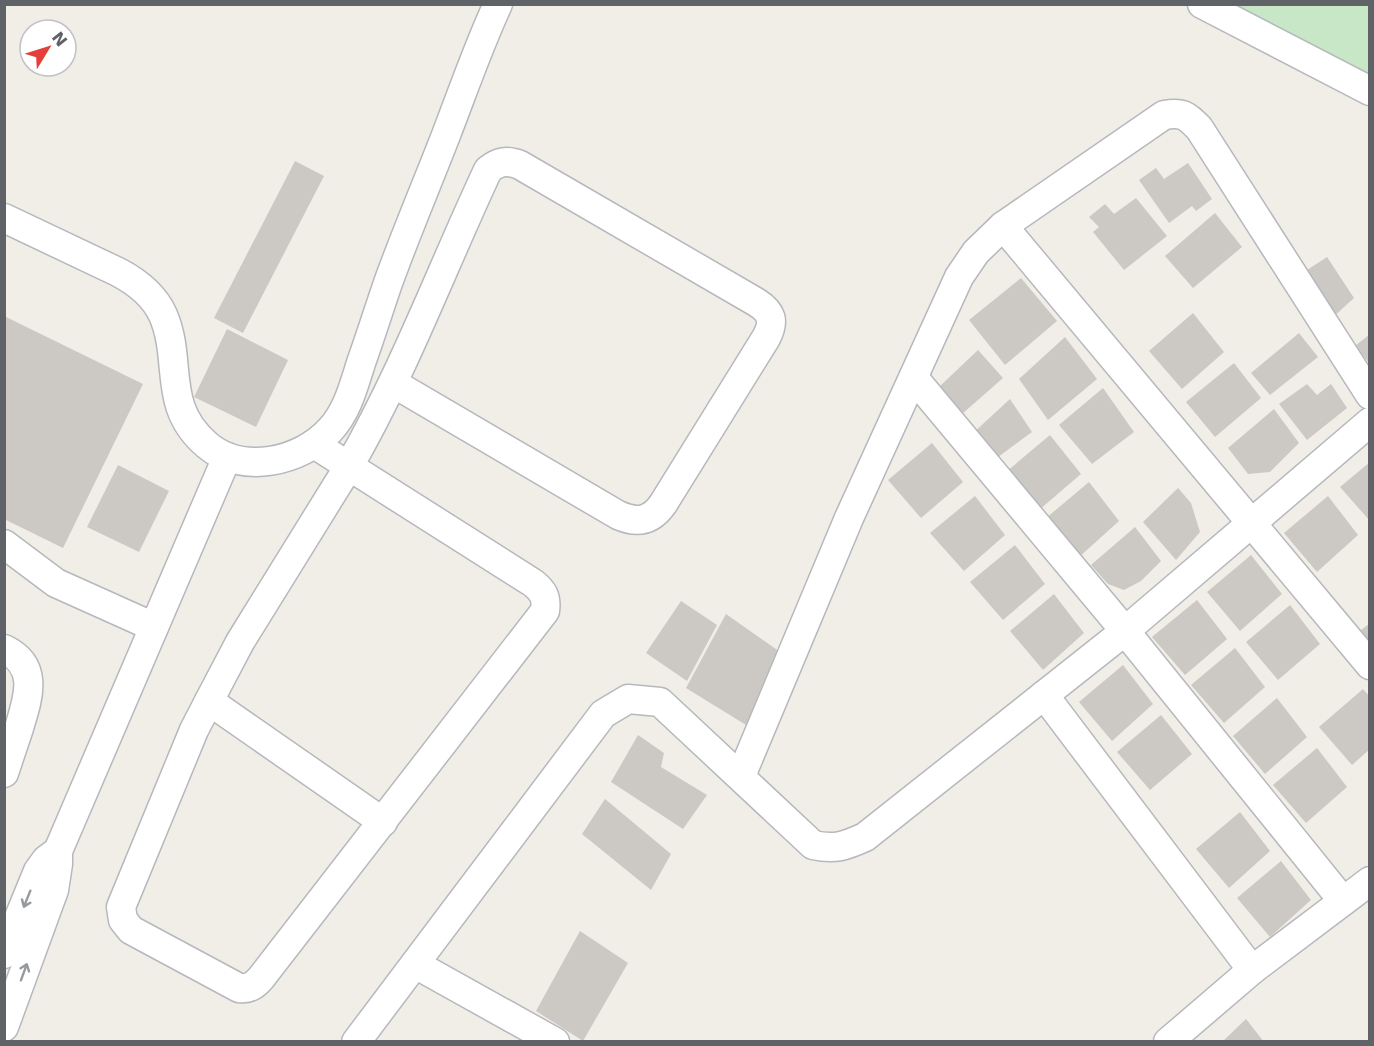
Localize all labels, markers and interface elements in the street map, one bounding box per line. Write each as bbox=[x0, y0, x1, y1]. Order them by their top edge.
north arrow bbox=[18, 18, 78, 78]
text: N bbox=[48, 28, 71, 50]
one-way arrow bbox=[21, 890, 32, 908]
one-way arrow bbox=[20, 963, 31, 982]

